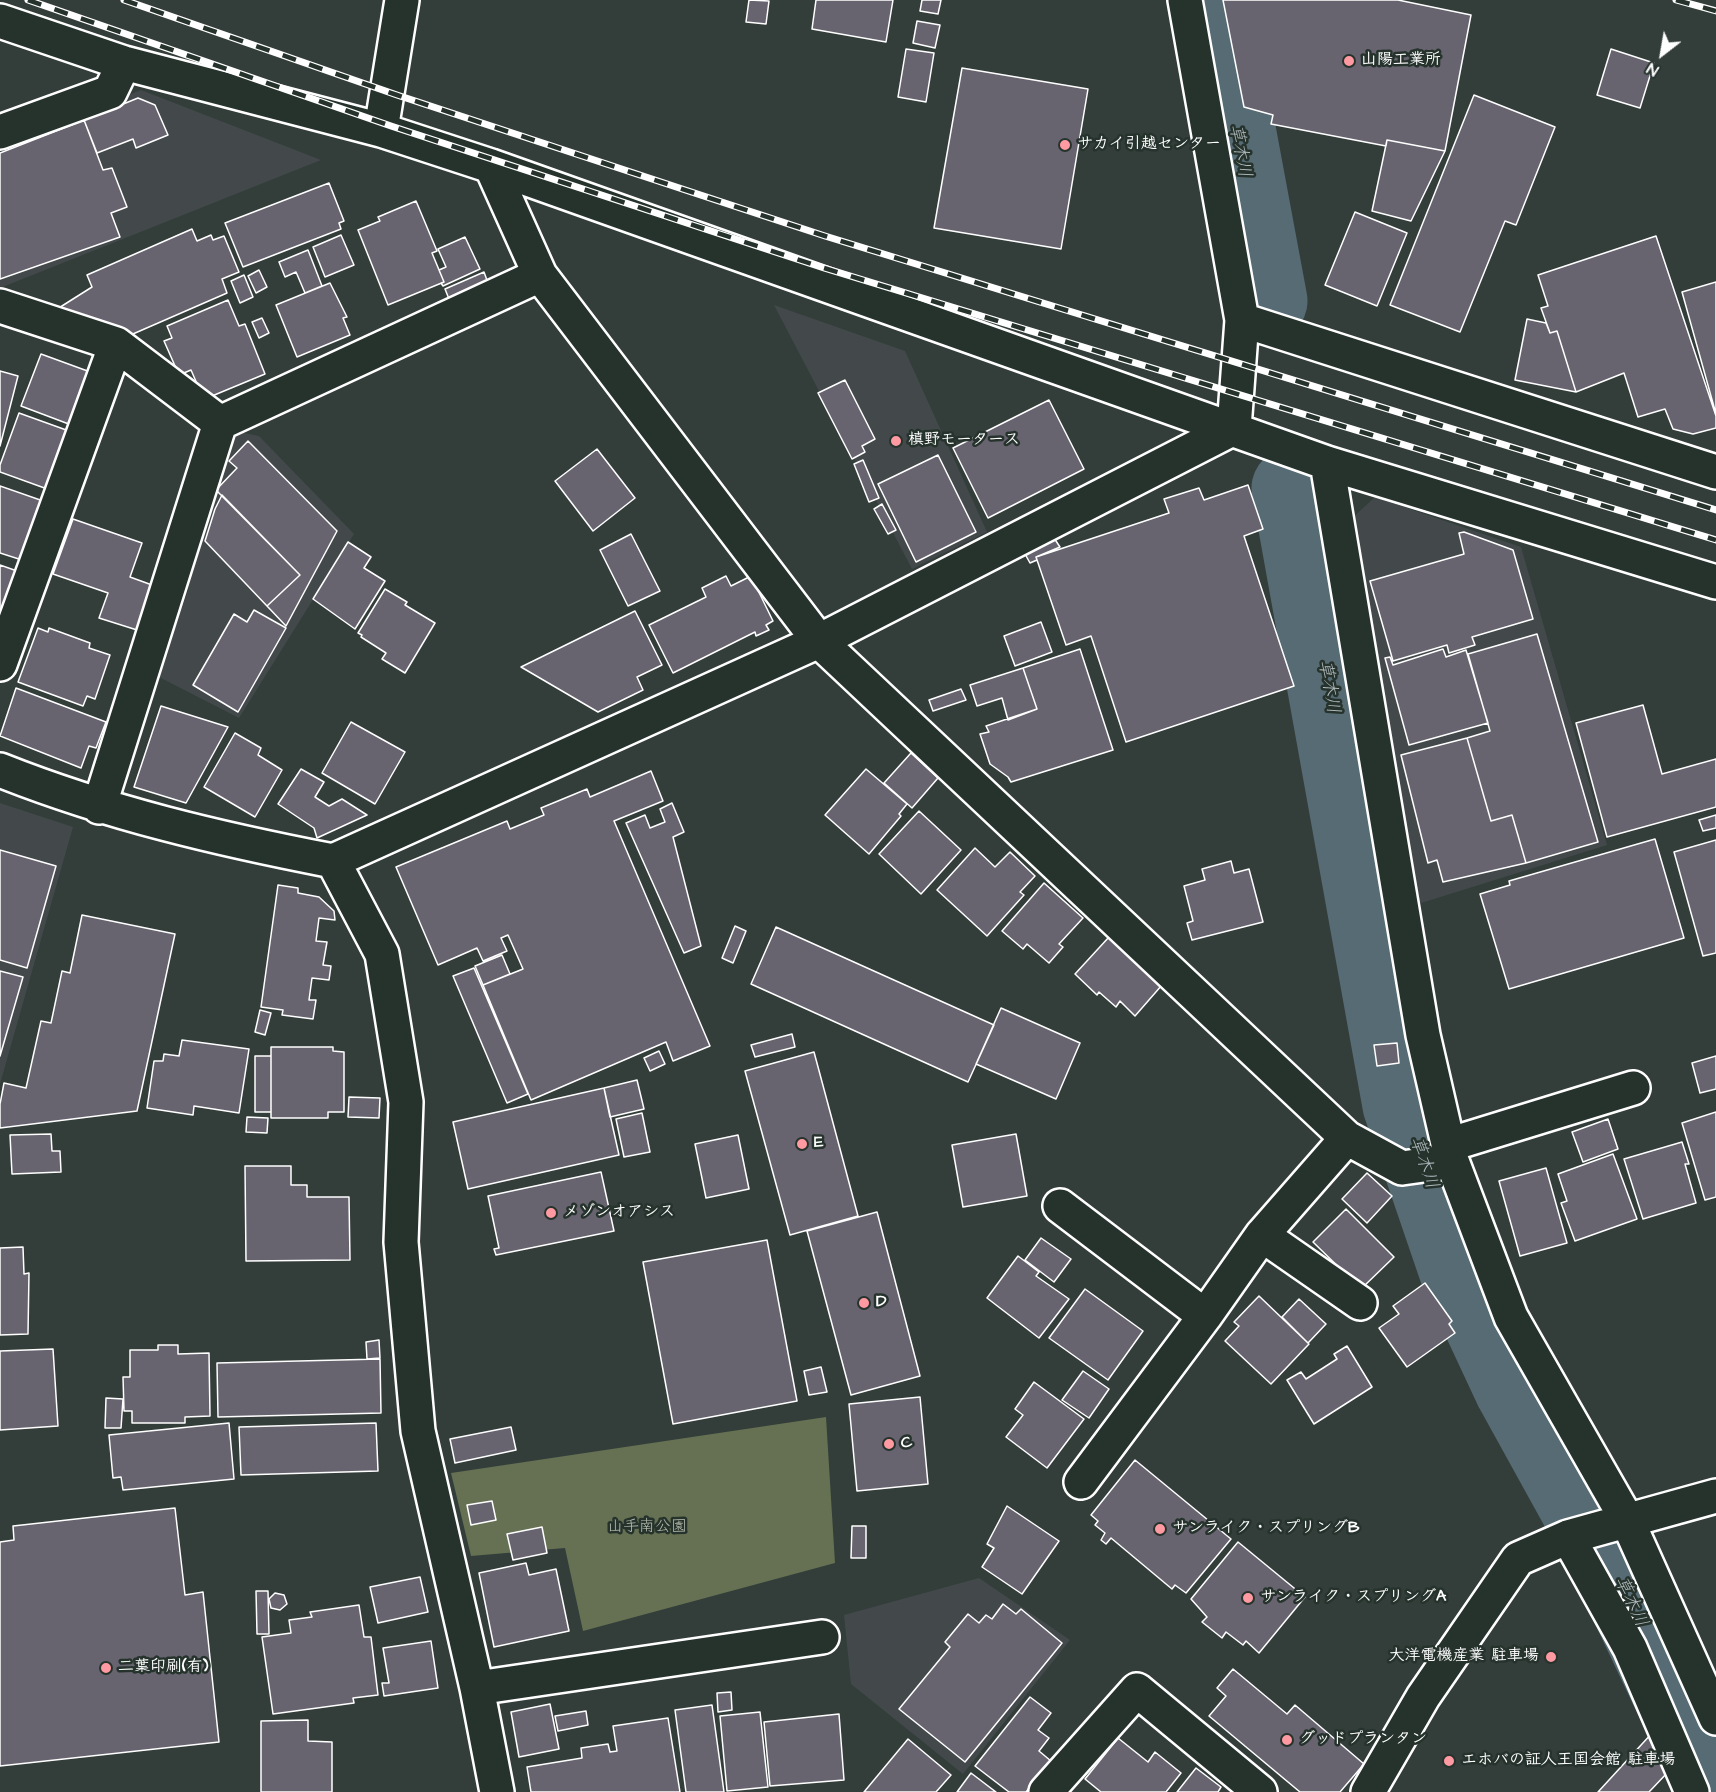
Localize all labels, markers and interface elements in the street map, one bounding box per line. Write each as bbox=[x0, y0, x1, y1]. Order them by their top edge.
north arrow bbox=[1632, 24, 1692, 84]
place label: 山陽工業所 bbox=[1361, 51, 1441, 71]
marker: 山陽工業所 bbox=[1342, 54, 1356, 68]
text: N bbox=[1643, 57, 1663, 81]
water label: 草木川 bbox=[1223, 122, 1255, 180]
place label: サカイ引越センター bbox=[1077, 135, 1221, 155]
marker: サカイ引越センター bbox=[1058, 138, 1072, 152]
place label: 槙野モータース bbox=[908, 431, 1020, 451]
marker: 槙野モータース bbox=[889, 434, 903, 448]
water label: 草木川 bbox=[1313, 659, 1343, 715]
place label: E bbox=[814, 1134, 823, 1154]
water label: 草木川 bbox=[1404, 1134, 1442, 1192]
marker: E bbox=[795, 1137, 809, 1151]
place label: メゾンオアシス bbox=[563, 1203, 675, 1223]
marker: メゾンオアシス bbox=[544, 1206, 558, 1220]
place label: D bbox=[876, 1293, 886, 1313]
marker: D bbox=[857, 1296, 871, 1310]
place label: C bbox=[901, 1434, 912, 1454]
marker: C bbox=[882, 1437, 896, 1451]
park label: 山手南公園 bbox=[607, 1518, 687, 1538]
place label: サンライク・スプリングB bbox=[1172, 1519, 1359, 1539]
marker: サンライク・スプリングB bbox=[1153, 1522, 1167, 1536]
water label: 草木川 bbox=[1609, 1573, 1651, 1631]
place label: サンライク・スプリングA bbox=[1260, 1588, 1446, 1608]
marker: サンライク・スプリングA bbox=[1241, 1591, 1255, 1605]
place label: 大洋電機産業 駐車場 bbox=[1389, 1647, 1539, 1667]
marker: 大洋電機産業 駐車場 bbox=[1544, 1650, 1558, 1664]
place label: 二葉印刷(有) bbox=[118, 1658, 208, 1678]
marker: 二葉印刷(有) bbox=[99, 1661, 113, 1675]
place label: グッドプランタン bbox=[1299, 1730, 1427, 1750]
marker: グッドプランタン bbox=[1280, 1733, 1294, 1747]
place label: エホバの証人王国会館 駐車場 bbox=[1461, 1751, 1675, 1771]
marker: エホバの証人王国会館 駐車場 bbox=[1442, 1754, 1456, 1768]

